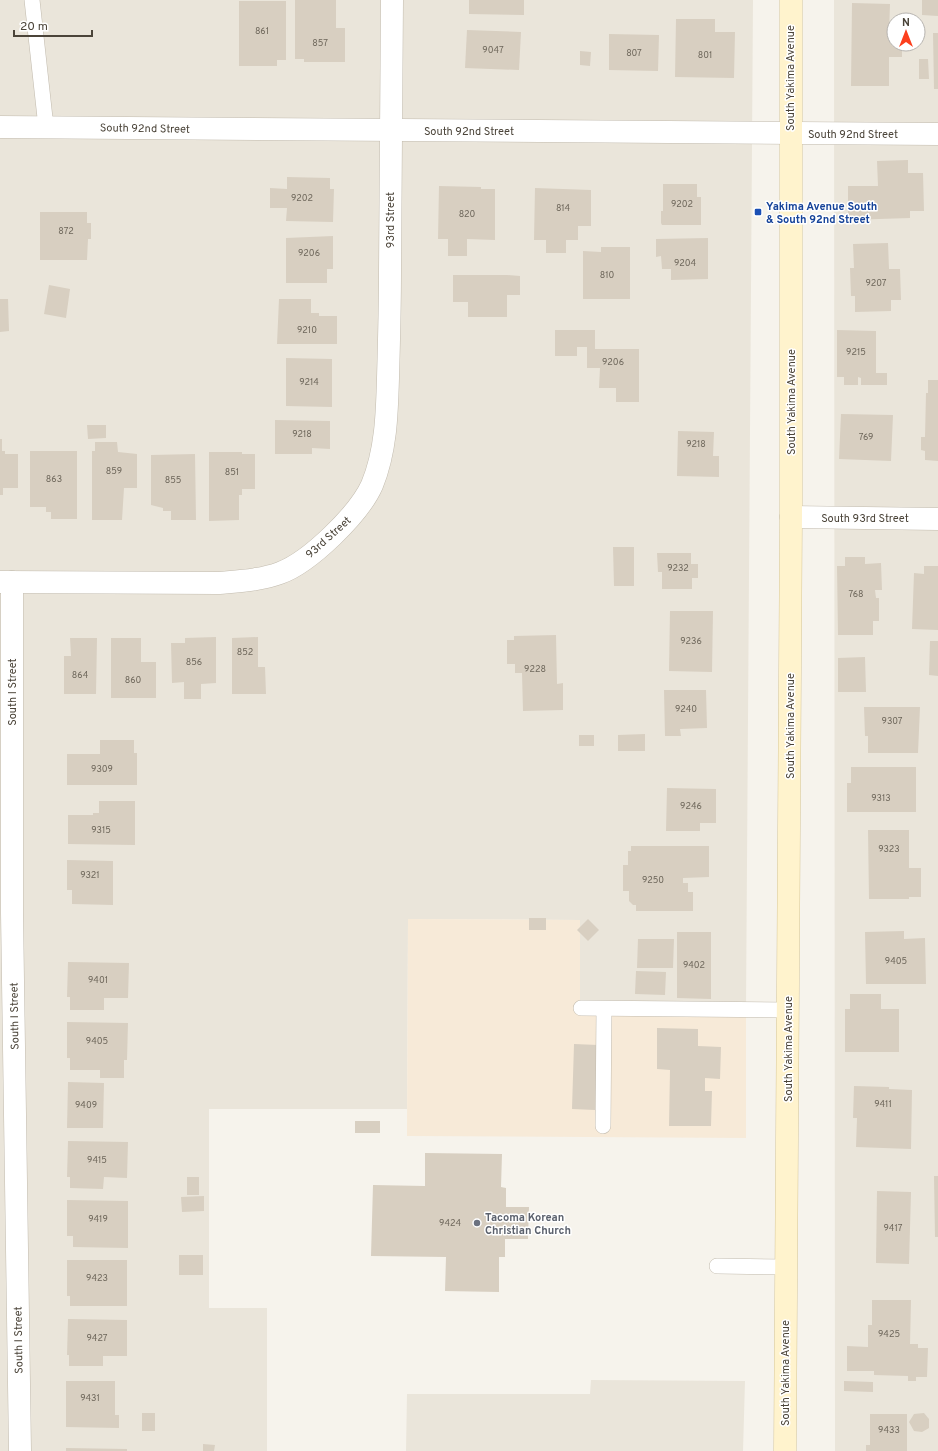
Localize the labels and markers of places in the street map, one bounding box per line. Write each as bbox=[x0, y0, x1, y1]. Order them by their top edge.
place label: Yakima Avenue South & South 92nd Street bbox=[766, 200, 877, 227]
marker: Yakima Avenue South & South 92nd Street bbox=[753, 207, 763, 217]
place label: Tacoma Korean Christian Church bbox=[485, 1211, 571, 1238]
marker: Tacoma Korean Christian Church bbox=[472, 1218, 482, 1228]

